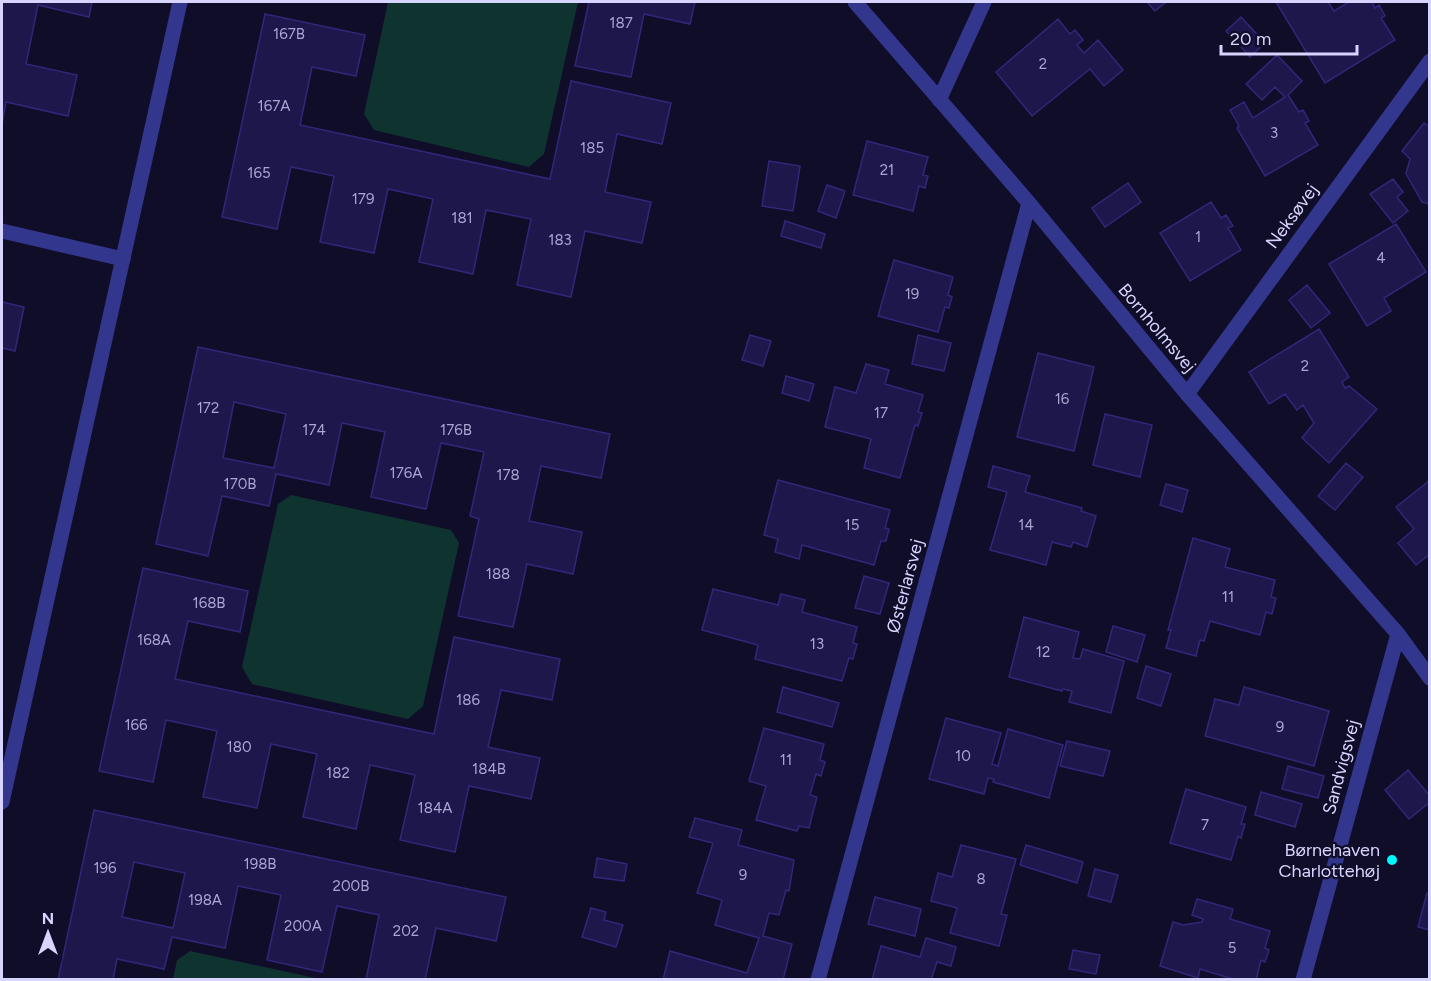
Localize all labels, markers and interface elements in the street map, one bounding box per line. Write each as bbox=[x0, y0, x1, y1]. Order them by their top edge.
house number: 187 bbox=[609, 14, 633, 32]
scale bar bbox=[1221, 18, 1358, 56]
house number: 167B bbox=[273, 25, 305, 43]
text: 20 m bbox=[1230, 28, 1271, 50]
house number: 2 bbox=[1039, 55, 1047, 73]
house number: 167A bbox=[258, 97, 290, 115]
house number: 3 bbox=[1270, 124, 1278, 142]
house number: 185 bbox=[580, 139, 604, 157]
house number: 21 bbox=[880, 161, 894, 179]
house number: 165 bbox=[247, 164, 271, 182]
street label: Neksøvej bbox=[1261, 179, 1323, 253]
house number: 179 bbox=[352, 190, 374, 208]
house number: 181 bbox=[451, 209, 473, 227]
house number: 1 bbox=[1195, 228, 1201, 246]
house number: 183 bbox=[548, 231, 572, 249]
house number: 4 bbox=[1376, 249, 1386, 267]
street label: Bornholmsvej bbox=[1113, 279, 1201, 377]
house number: 19 bbox=[905, 285, 919, 303]
house number: 2 bbox=[1301, 357, 1309, 375]
house number: 16 bbox=[1055, 390, 1070, 408]
house number: 172 bbox=[197, 399, 219, 417]
house number: 17 bbox=[874, 404, 888, 422]
house number: 174 bbox=[302, 421, 326, 439]
house number: 176B bbox=[440, 421, 472, 439]
house number: 176A bbox=[390, 464, 422, 482]
house number: 178 bbox=[496, 466, 520, 484]
house number: 170B bbox=[223, 475, 257, 493]
house number: 15 bbox=[845, 516, 859, 534]
house number: 14 bbox=[1018, 516, 1034, 534]
street label: Østerlarsvej bbox=[882, 536, 928, 636]
house number: 188 bbox=[486, 565, 510, 583]
house number: 11 bbox=[1222, 588, 1234, 606]
house number: 168B bbox=[192, 594, 226, 612]
house number: 168A bbox=[137, 631, 171, 649]
house number: 13 bbox=[810, 635, 824, 653]
house number: 12 bbox=[1036, 643, 1050, 661]
house number: 186 bbox=[456, 691, 480, 709]
house number: 166 bbox=[124, 716, 148, 734]
street label: Sandvigsvej bbox=[1318, 717, 1364, 817]
house number: 9 bbox=[1276, 718, 1284, 736]
house number: 180 bbox=[226, 738, 252, 756]
house number: 10 bbox=[955, 747, 971, 765]
house number: 11 bbox=[780, 751, 792, 769]
house number: 184B bbox=[472, 760, 506, 778]
house number: 182 bbox=[326, 764, 350, 782]
house number: 184A bbox=[418, 799, 452, 817]
house number: 7 bbox=[1201, 816, 1209, 834]
place label: Børnehaven Charlottehøj bbox=[1279, 839, 1380, 882]
marker: Børnehaven Charlottehøj bbox=[1385, 853, 1399, 867]
house number: 198B bbox=[243, 855, 277, 873]
house number: 196 bbox=[93, 859, 117, 877]
house number: 9 bbox=[739, 866, 747, 884]
house number: 8 bbox=[976, 870, 986, 888]
house number: 200B bbox=[333, 877, 369, 895]
house number: 198A bbox=[188, 891, 222, 909]
north arrow bbox=[18, 903, 78, 963]
text: N bbox=[42, 909, 54, 928]
house number: 200A bbox=[284, 917, 322, 935]
house number: 202 bbox=[393, 922, 419, 940]
house number: 5 bbox=[1228, 939, 1236, 957]

